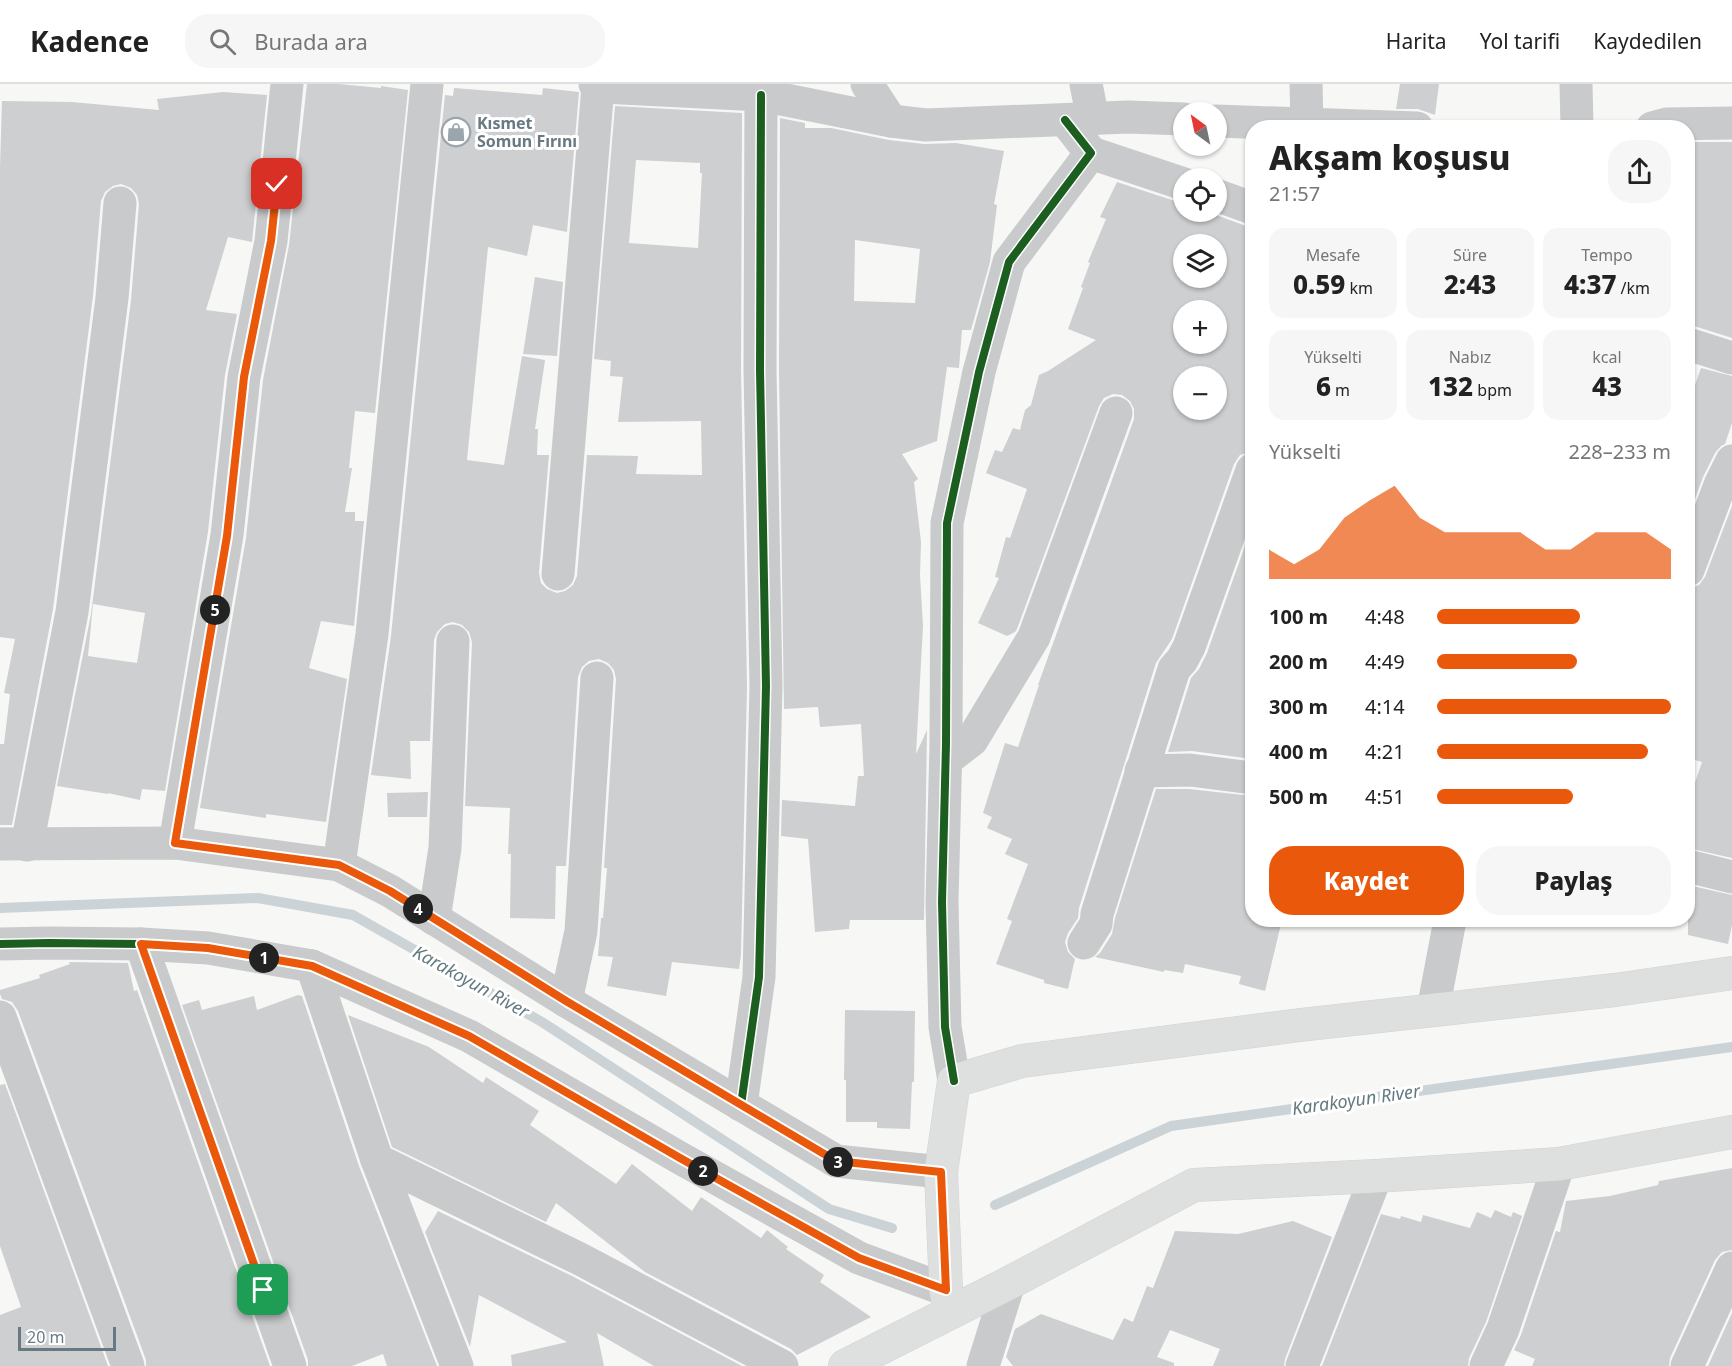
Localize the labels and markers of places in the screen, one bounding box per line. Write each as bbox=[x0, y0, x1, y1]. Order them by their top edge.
place label: Kısmet Somun Fırını bbox=[477, 112, 577, 152]
shop icon: Kısmet Somun Fırını bbox=[440, 116, 472, 148]
pin bbox=[251, 158, 302, 209]
pin: 5 bbox=[200, 595, 230, 625]
pin: 4 bbox=[403, 894, 433, 924]
pin: 1 bbox=[249, 943, 279, 973]
pin: 3 bbox=[823, 1147, 853, 1177]
pin: 2 bbox=[688, 1156, 718, 1186]
pin bbox=[237, 1264, 288, 1315]

